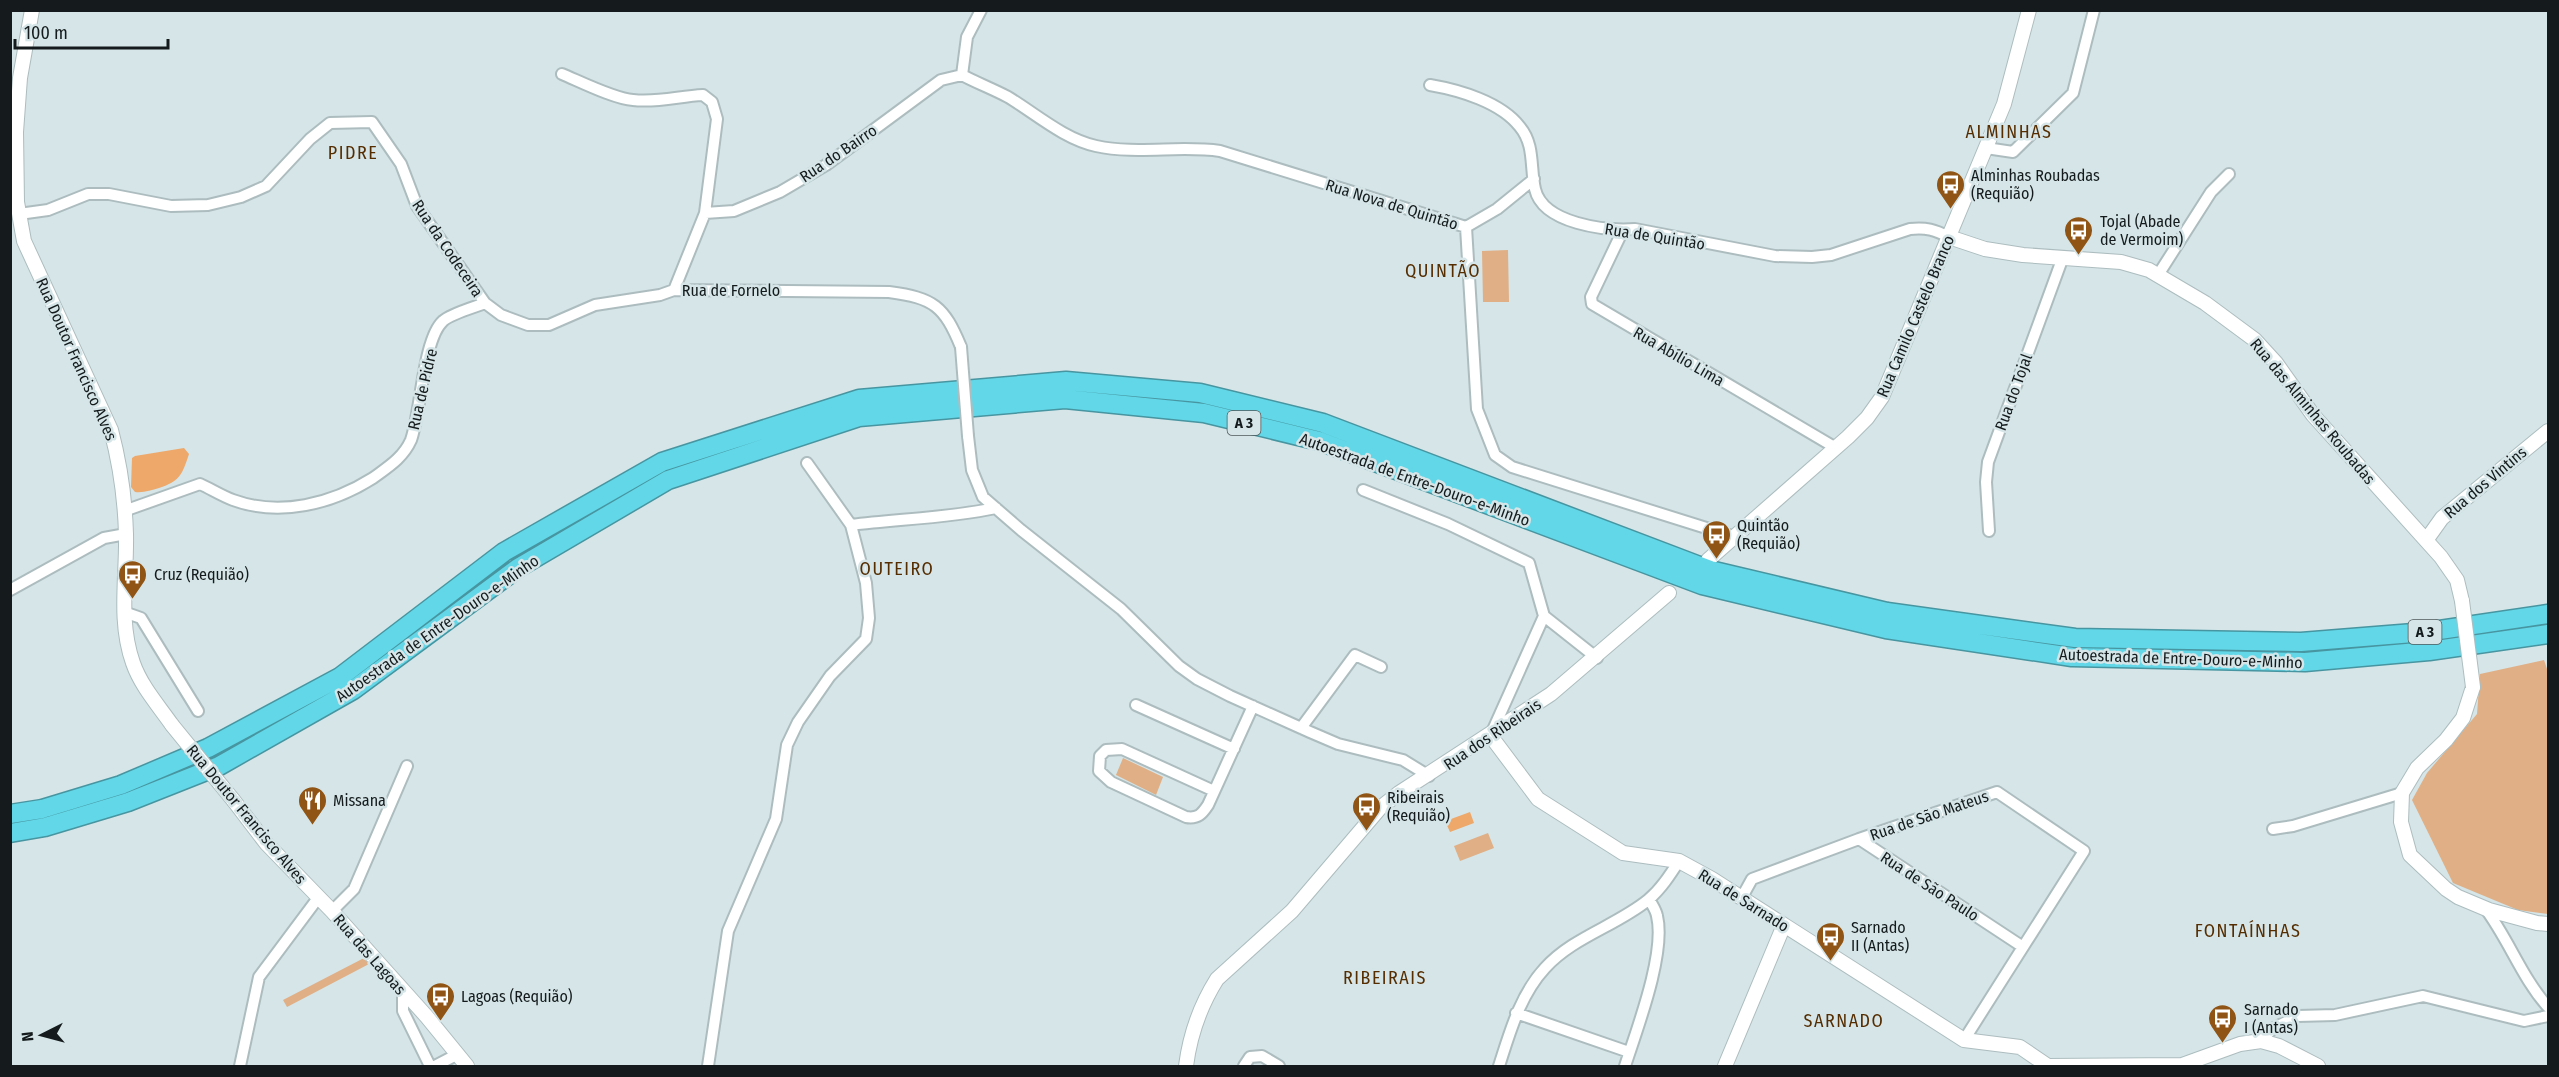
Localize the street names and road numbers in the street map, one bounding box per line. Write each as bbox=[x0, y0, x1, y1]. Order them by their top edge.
street label: Rua do Bairro bbox=[796, 121, 881, 186]
street label: Rua Nova de Quintão bbox=[1323, 175, 1460, 234]
street label: Rua da Codeceira bbox=[408, 196, 487, 301]
street label: Rua de Quintão bbox=[1603, 219, 1706, 254]
street label: Rua Camilo Castelo Branco bbox=[1873, 232, 1958, 400]
street label: Rua Doutor Francisco Alves bbox=[32, 275, 121, 444]
street label: Rua de Fornelo bbox=[682, 281, 780, 300]
street label: Rua Abílio Lima bbox=[1630, 323, 1728, 390]
street label: Rua das Alminhas Roubadas bbox=[2246, 335, 2379, 488]
street label: Rua de Pidre bbox=[404, 346, 441, 432]
street label: Rua do Tojal bbox=[1991, 351, 2036, 433]
road number: A 3 bbox=[1228, 411, 1260, 435]
street label: Autoestrada de Entre-Douro-e-Minho bbox=[1297, 429, 1532, 530]
street label: Rua dos Vintins bbox=[2440, 442, 2530, 522]
street label: Autoestrada de Entre-Douro-e-Minho bbox=[332, 551, 542, 706]
road number: A 3 bbox=[2408, 620, 2442, 644]
street label: Autoestrada de Entre-Douro-e-Minho bbox=[2059, 645, 2303, 672]
street label: Rua dos Ribeirais bbox=[1440, 695, 1545, 774]
street label: Rua Doutor Francisco Alves bbox=[183, 741, 311, 888]
street label: Rua de São Mateus bbox=[1867, 786, 1991, 845]
street label: Rua de São Paulo bbox=[1877, 848, 1982, 925]
street label: Rua de Sarnado bbox=[1695, 865, 1793, 936]
street label: Rua das Lagoas bbox=[330, 910, 410, 999]

